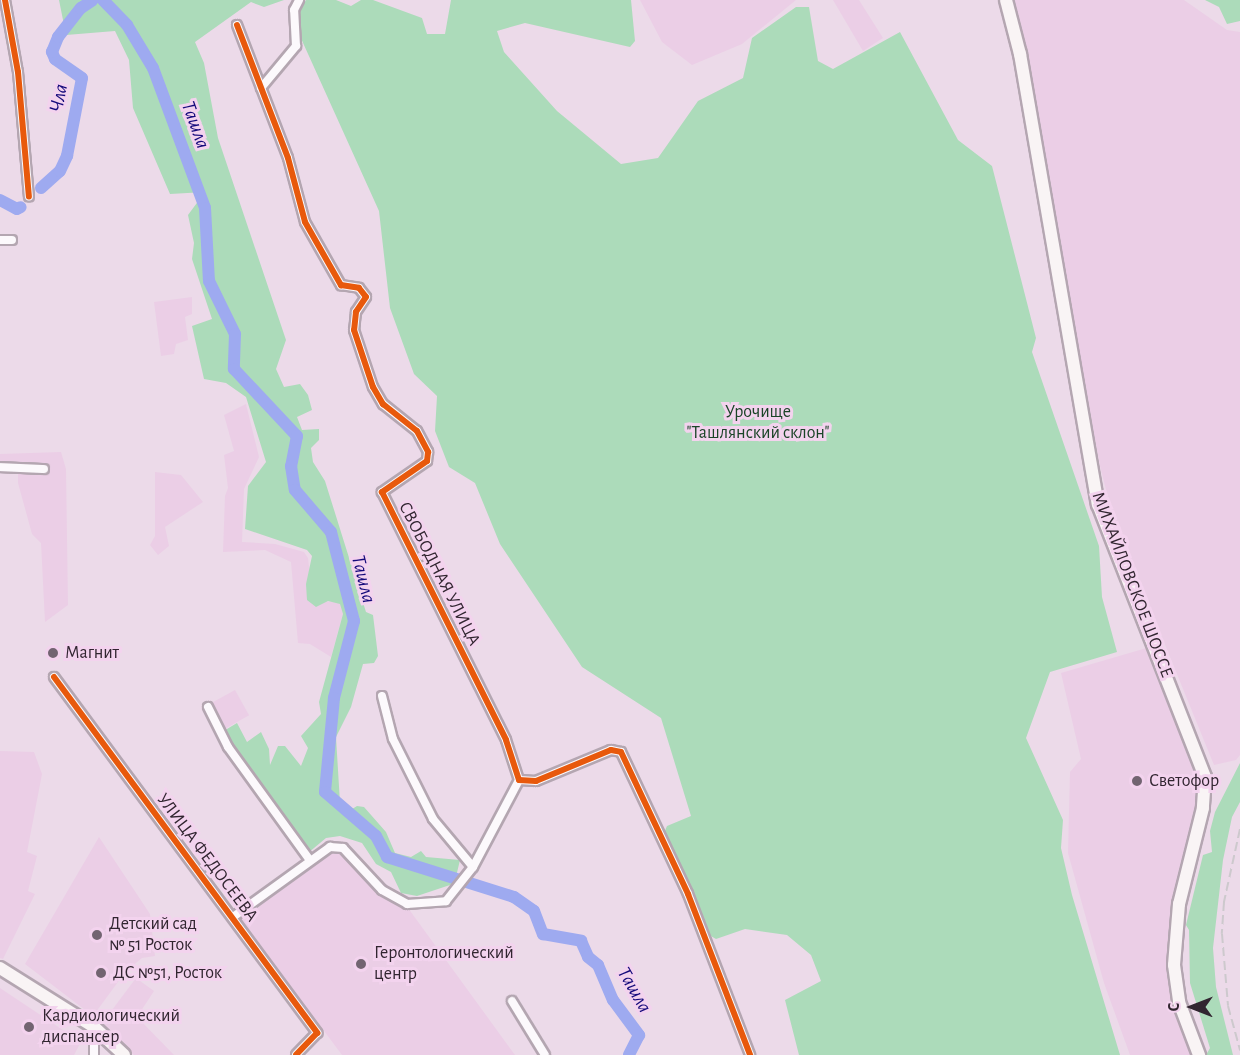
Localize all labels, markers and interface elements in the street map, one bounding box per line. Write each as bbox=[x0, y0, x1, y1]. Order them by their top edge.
water label: Чла bbox=[45, 82, 73, 114]
water label: Ташла bbox=[175, 98, 215, 152]
park label: Урочище "Ташлянский склон" bbox=[687, 402, 829, 444]
street label: МИХАЙЛОВСКОЕ ШОССЕ bbox=[1087, 489, 1177, 681]
street label: СВОБОДНАЯ УЛИЦА bbox=[393, 498, 485, 650]
water label: Ташла bbox=[345, 552, 381, 606]
place label: Магнит bbox=[65, 642, 119, 664]
marker: Магнит bbox=[46, 646, 60, 660]
place label: Светофор bbox=[1149, 770, 1219, 792]
marker: Светофор bbox=[1130, 774, 1144, 788]
street label: УЛИЦА ФЕДОСЕЕВА bbox=[152, 790, 262, 926]
place label: Детский сад № 51 Росток bbox=[109, 914, 197, 956]
marker: Детский сад № 51 Росток bbox=[90, 928, 104, 942]
place label: Геронтологический центр bbox=[374, 943, 514, 986]
marker: Геронтологический центр bbox=[352, 955, 370, 973]
place label: ДС №51, Росток bbox=[113, 962, 222, 984]
water label: Ташла bbox=[611, 963, 657, 1017]
marker: ДС №51, Росток bbox=[94, 966, 108, 980]
north arrow bbox=[1162, 977, 1222, 1037]
text: С bbox=[1166, 1003, 1182, 1011]
place label: Кардиологический диспансер bbox=[42, 1006, 180, 1048]
marker: Кардиологический диспансер bbox=[20, 1018, 38, 1036]

